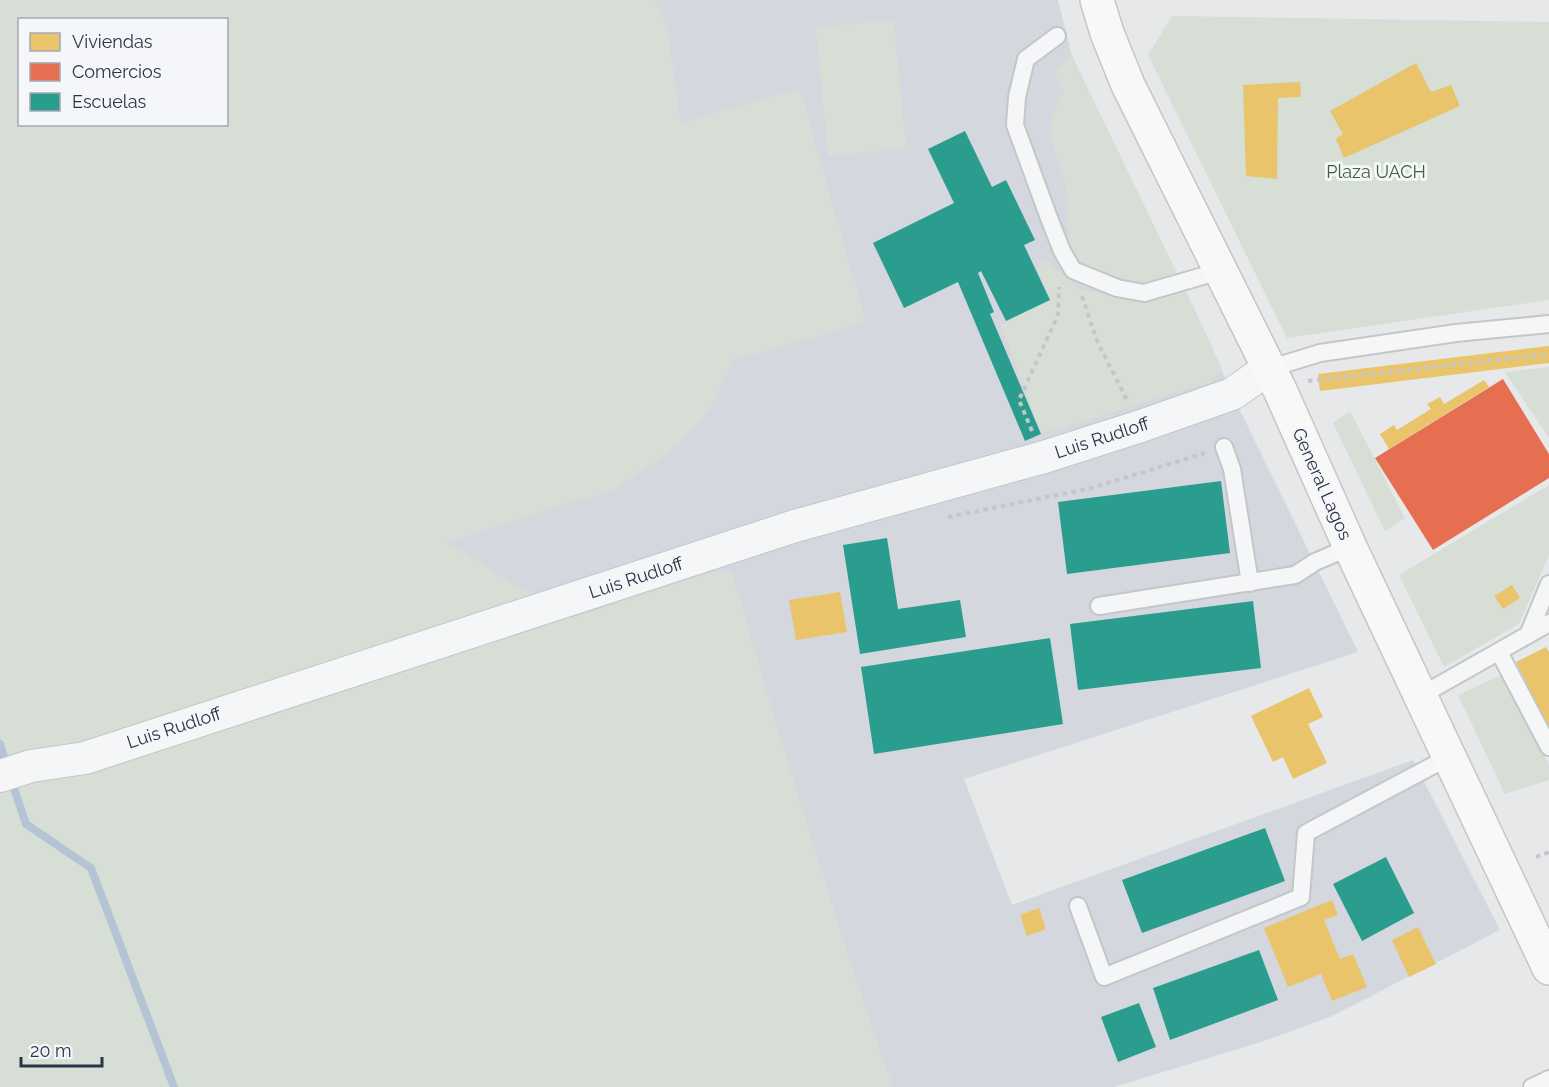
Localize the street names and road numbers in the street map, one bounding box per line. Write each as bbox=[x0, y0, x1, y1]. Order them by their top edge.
street label: Luis Rudloff bbox=[1052, 412, 1152, 463]
street label: General Lagos bbox=[1288, 425, 1357, 543]
street label: Luis Rudloff bbox=[586, 552, 686, 603]
street label: Luis Rudloff bbox=[124, 702, 224, 753]

